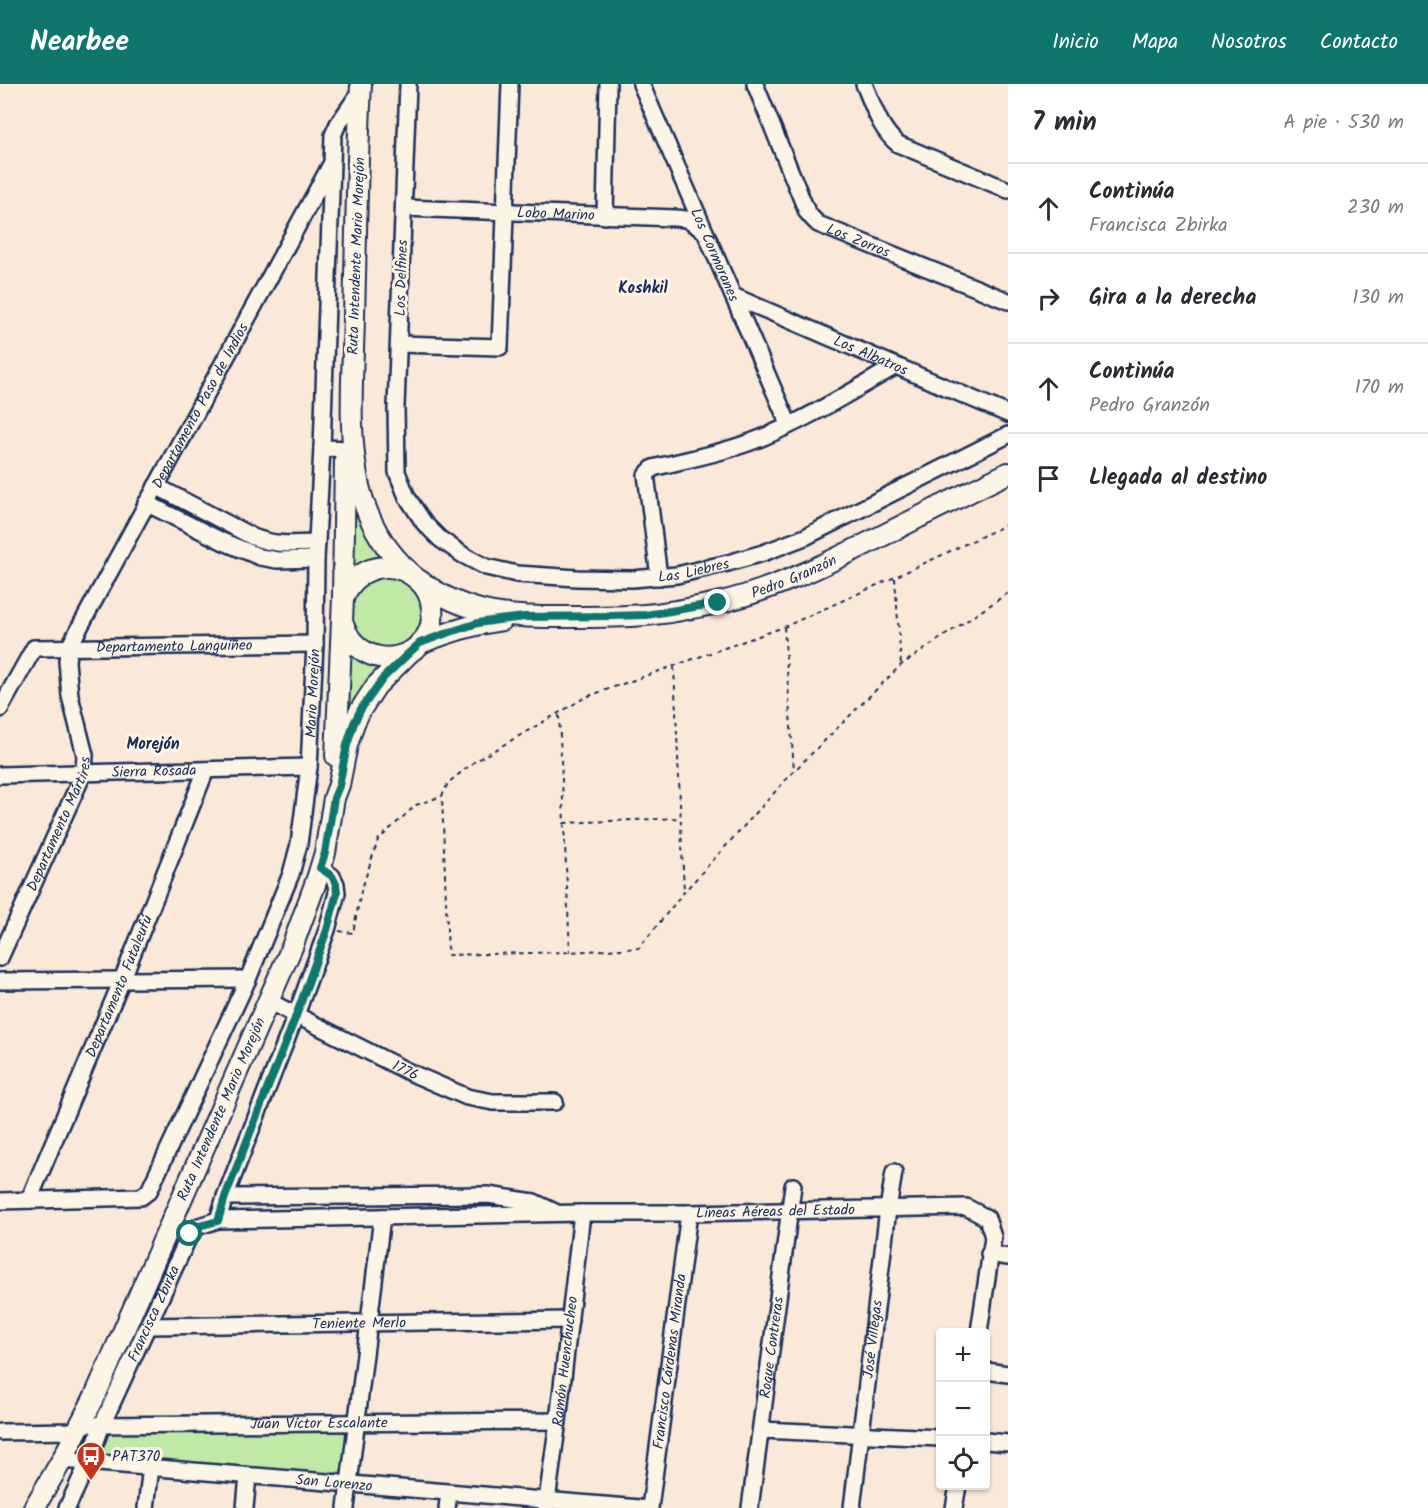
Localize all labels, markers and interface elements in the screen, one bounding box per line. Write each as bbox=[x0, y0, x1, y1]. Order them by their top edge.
text: Nearbee bbox=[30, 20, 129, 65]
text: Inicio bbox=[1052, 26, 1099, 59]
text: Mapa bbox=[1132, 26, 1178, 59]
text: Nosotros bbox=[1211, 26, 1287, 59]
text: Contacto bbox=[1320, 26, 1398, 59]
text: 7 min bbox=[1032, 102, 1097, 144]
text: A pie · 530 m bbox=[1284, 107, 1404, 139]
street label: Ruta Intendente Mario Morejón bbox=[342, 157, 372, 355]
text: Continúa bbox=[1089, 175, 1174, 210]
icon: ahead bbox=[1032, 192, 1065, 225]
text: 230 m bbox=[1347, 192, 1404, 224]
street label: Lobo Marino bbox=[516, 201, 595, 228]
street label: Los Cormoranes bbox=[683, 204, 745, 306]
text: Francisca Zbirka bbox=[1089, 210, 1228, 242]
street label: Los Zorros bbox=[823, 218, 894, 265]
street label: Los Delfines bbox=[389, 239, 415, 317]
district label: Koshkil bbox=[618, 276, 669, 301]
text: Gira a la derecha bbox=[1089, 281, 1256, 316]
icon: right bbox=[1032, 282, 1065, 315]
text: 130 m bbox=[1352, 282, 1404, 314]
street label: Departamento Paso de Indios bbox=[146, 318, 256, 493]
street label: Los Albatros bbox=[829, 329, 912, 383]
text: Continúa bbox=[1089, 355, 1174, 390]
icon: ahead bbox=[1032, 372, 1065, 405]
text: 170 m bbox=[1355, 372, 1404, 404]
text: Pedro Granzón bbox=[1089, 390, 1210, 422]
text: Llegada al destino bbox=[1089, 461, 1267, 496]
icon: arrive bbox=[1032, 462, 1065, 495]
street label: Pedro Granzón bbox=[748, 549, 841, 606]
street label: Las Liebres bbox=[657, 552, 732, 590]
route end bbox=[704, 589, 730, 615]
street label: Departamento Languiñeo bbox=[96, 634, 253, 660]
street label: Mario Morejón bbox=[299, 648, 328, 738]
district label: Morejón bbox=[126, 732, 180, 757]
street label: Departamento Mártires bbox=[21, 755, 98, 896]
street label: Sierra Rosada bbox=[111, 759, 197, 785]
street label: Departamento Futaleufú bbox=[80, 911, 160, 1062]
street label: Ruta Intendente Mario Morejón bbox=[171, 1014, 273, 1205]
street label: 1776 bbox=[388, 1054, 422, 1088]
street label: Líneas Aéreas del Estado bbox=[696, 1198, 856, 1226]
route start bbox=[176, 1220, 202, 1246]
street label: Francisca Zbirka bbox=[122, 1262, 187, 1366]
street label: Francisco Cárdenas Miranda bbox=[647, 1272, 694, 1451]
street label: Ramón Huenchucheo bbox=[546, 1295, 585, 1428]
street label: Roque Contreras bbox=[754, 1295, 791, 1400]
street label: José Villegas bbox=[857, 1298, 890, 1380]
street label: Teniente Merlo bbox=[312, 1311, 406, 1337]
map controls bbox=[936, 1328, 990, 1490]
button: + bbox=[936, 1328, 990, 1382]
button: − bbox=[936, 1382, 990, 1436]
street label: Juan Víctor Escalante bbox=[250, 1411, 388, 1437]
button: locate bbox=[936, 1436, 990, 1490]
bus stop icon: PAT370 bbox=[75, 1440, 107, 1482]
place label: PAT370 bbox=[112, 1445, 161, 1469]
street label: San Lorenzo bbox=[295, 1468, 374, 1499]

